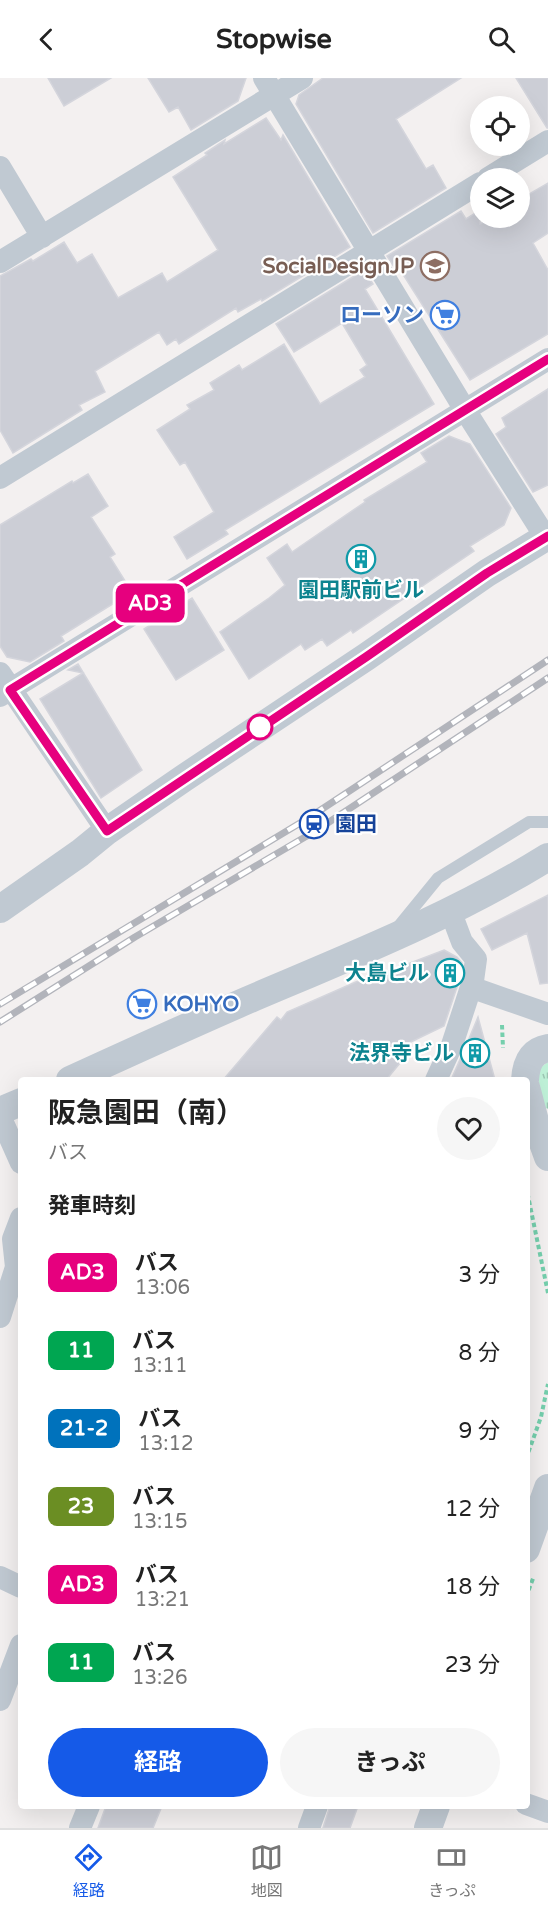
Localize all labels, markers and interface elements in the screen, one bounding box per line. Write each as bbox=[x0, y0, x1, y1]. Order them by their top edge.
icon: back bbox=[30, 23, 63, 56]
text: Stopwise bbox=[216, 23, 332, 56]
icon: search bbox=[485, 23, 518, 56]
map controls bbox=[470, 96, 530, 228]
button: locate bbox=[470, 96, 530, 156]
button: layers bbox=[470, 168, 530, 228]
school or university icon: SocialDesignJP bbox=[419, 250, 451, 282]
place label: SocialDesignJP bbox=[263, 254, 414, 279]
supermarket icon: ローソン bbox=[429, 299, 461, 331]
place label: ローソン bbox=[340, 303, 424, 328]
building icon: 園田駅前ビル bbox=[345, 543, 377, 575]
place label: 園田駅前ビル bbox=[298, 578, 424, 603]
line badge: AD3 bbox=[116, 584, 184, 622]
text: AD3 bbox=[128, 591, 172, 616]
unlabelled marker bbox=[247, 714, 273, 740]
station icon: 園田 bbox=[298, 808, 330, 840]
place label: 園田 bbox=[335, 812, 377, 837]
building icon: 大島ビル bbox=[434, 957, 466, 989]
place label: 大島ビル bbox=[345, 961, 429, 986]
supermarket icon: KOHYO bbox=[126, 988, 158, 1020]
place label: KOHYO bbox=[163, 992, 239, 1017]
building icon: 法界寺ビル bbox=[459, 1037, 491, 1069]
place label: 法界寺ビル bbox=[349, 1041, 454, 1066]
text: 阪急園田（南） bbox=[48, 1096, 244, 1130]
button: heart bbox=[437, 1097, 500, 1160]
text: バス bbox=[48, 1141, 88, 1165]
text: 発車時刻 bbox=[48, 1193, 136, 1219]
text: バス bbox=[135, 1250, 179, 1276]
text: AD3 bbox=[60, 1260, 105, 1285]
text: 3 分 bbox=[458, 1262, 500, 1288]
text: 13:06 bbox=[135, 1276, 190, 1300]
text: バス bbox=[132, 1328, 176, 1354]
text: 11 bbox=[68, 1338, 94, 1363]
text: 8 分 bbox=[458, 1340, 500, 1366]
text: 13:11 bbox=[132, 1354, 187, 1378]
text: バス bbox=[138, 1406, 182, 1432]
text: 21-2 bbox=[60, 1416, 108, 1441]
text: 9 分 bbox=[458, 1418, 500, 1444]
text: 13:12 bbox=[138, 1432, 194, 1456]
text: バス bbox=[132, 1484, 176, 1510]
text: 23 bbox=[68, 1494, 94, 1519]
text: 12 分 bbox=[445, 1496, 500, 1522]
text: 13:15 bbox=[132, 1510, 187, 1534]
text: バス bbox=[135, 1562, 179, 1588]
text: AD3 bbox=[60, 1572, 105, 1597]
text: 18 分 bbox=[445, 1574, 500, 1600]
text: 13:21 bbox=[135, 1588, 190, 1612]
text: バス bbox=[132, 1640, 176, 1666]
text: 11 bbox=[68, 1650, 94, 1675]
text: 23 分 bbox=[445, 1652, 500, 1678]
text: 13:26 bbox=[132, 1666, 187, 1690]
button: 経路 bbox=[48, 1728, 268, 1797]
button: きっぷ bbox=[280, 1728, 500, 1797]
tab: 経路 bbox=[72, 1841, 105, 1901]
tab: 地図 bbox=[250, 1841, 283, 1901]
tab: きっぷ bbox=[428, 1841, 476, 1901]

